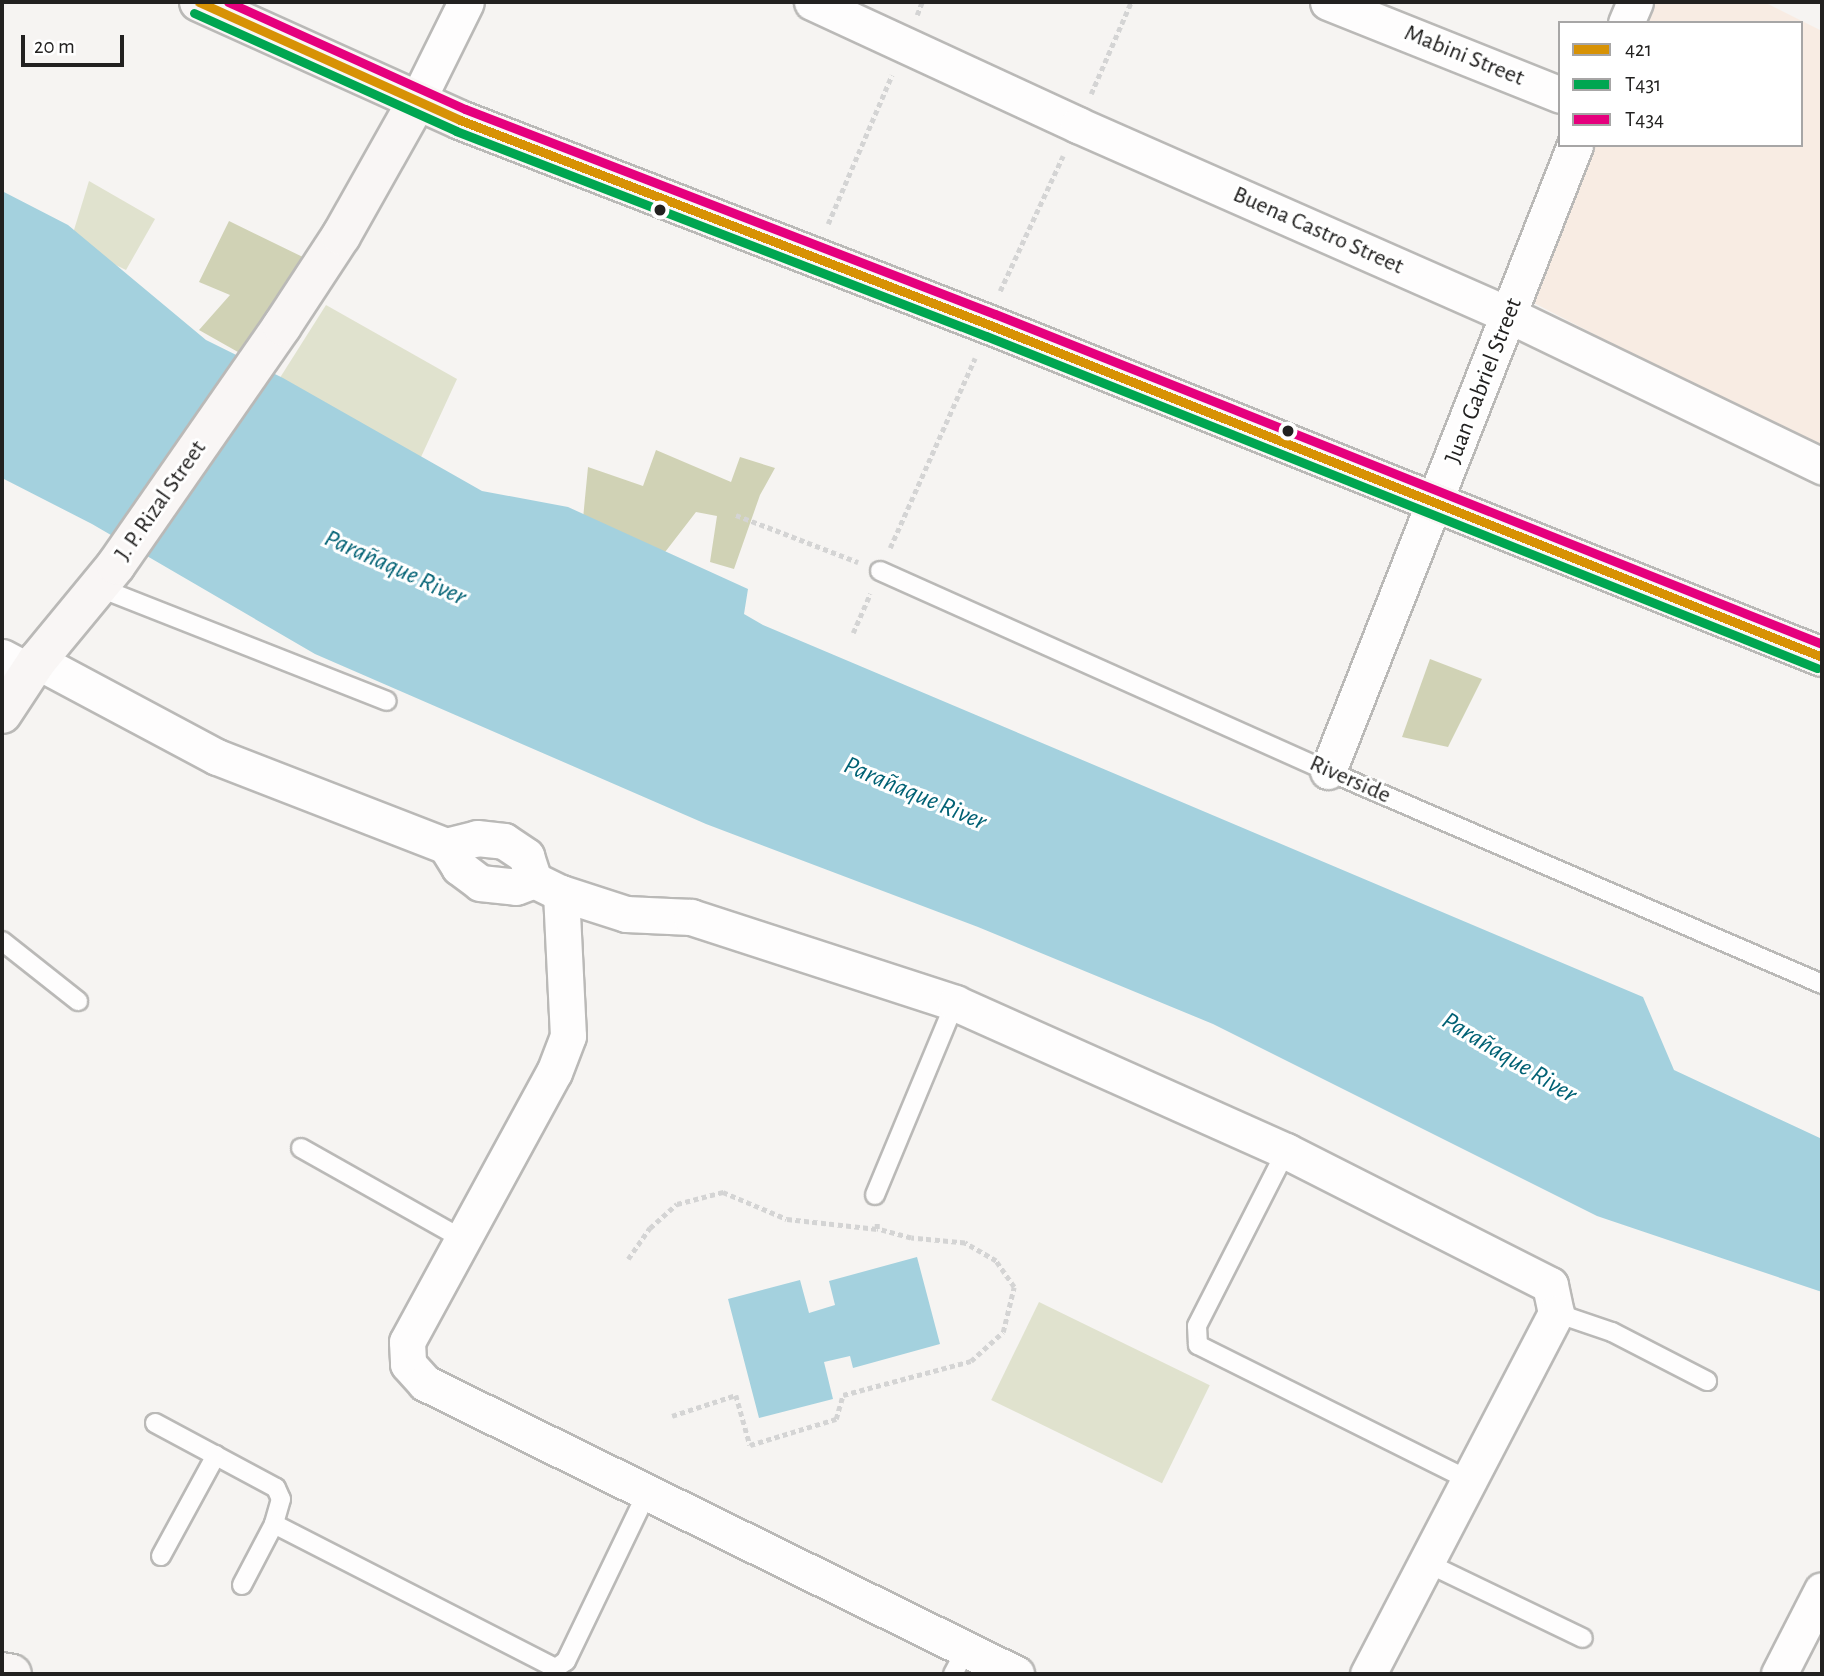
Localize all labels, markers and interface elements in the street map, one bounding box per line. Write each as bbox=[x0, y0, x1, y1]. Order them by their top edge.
street label: Mabini Street bbox=[1400, 19, 1528, 93]
scale bar bbox=[24, 21, 128, 65]
legend bbox=[1558, 21, 1803, 147]
text: 20 m bbox=[34, 36, 75, 57]
text: 421 bbox=[1625, 39, 1652, 60]
text: T431 bbox=[1625, 74, 1661, 95]
text: T434 bbox=[1625, 109, 1664, 130]
street label: Buena Castro Street bbox=[1228, 180, 1408, 282]
unlabelled marker bbox=[653, 203, 667, 217]
street label: Juan Gabriel Street bbox=[1439, 294, 1529, 468]
unlabelled marker bbox=[1281, 424, 1295, 438]
street label: J. P. Rizal Street bbox=[109, 435, 213, 567]
water label: Parañaque River bbox=[319, 523, 471, 613]
street label: Riverside bbox=[1305, 749, 1395, 811]
water label: Parañaque River bbox=[839, 750, 991, 838]
water label: Parañaque River bbox=[1436, 1006, 1582, 1110]

